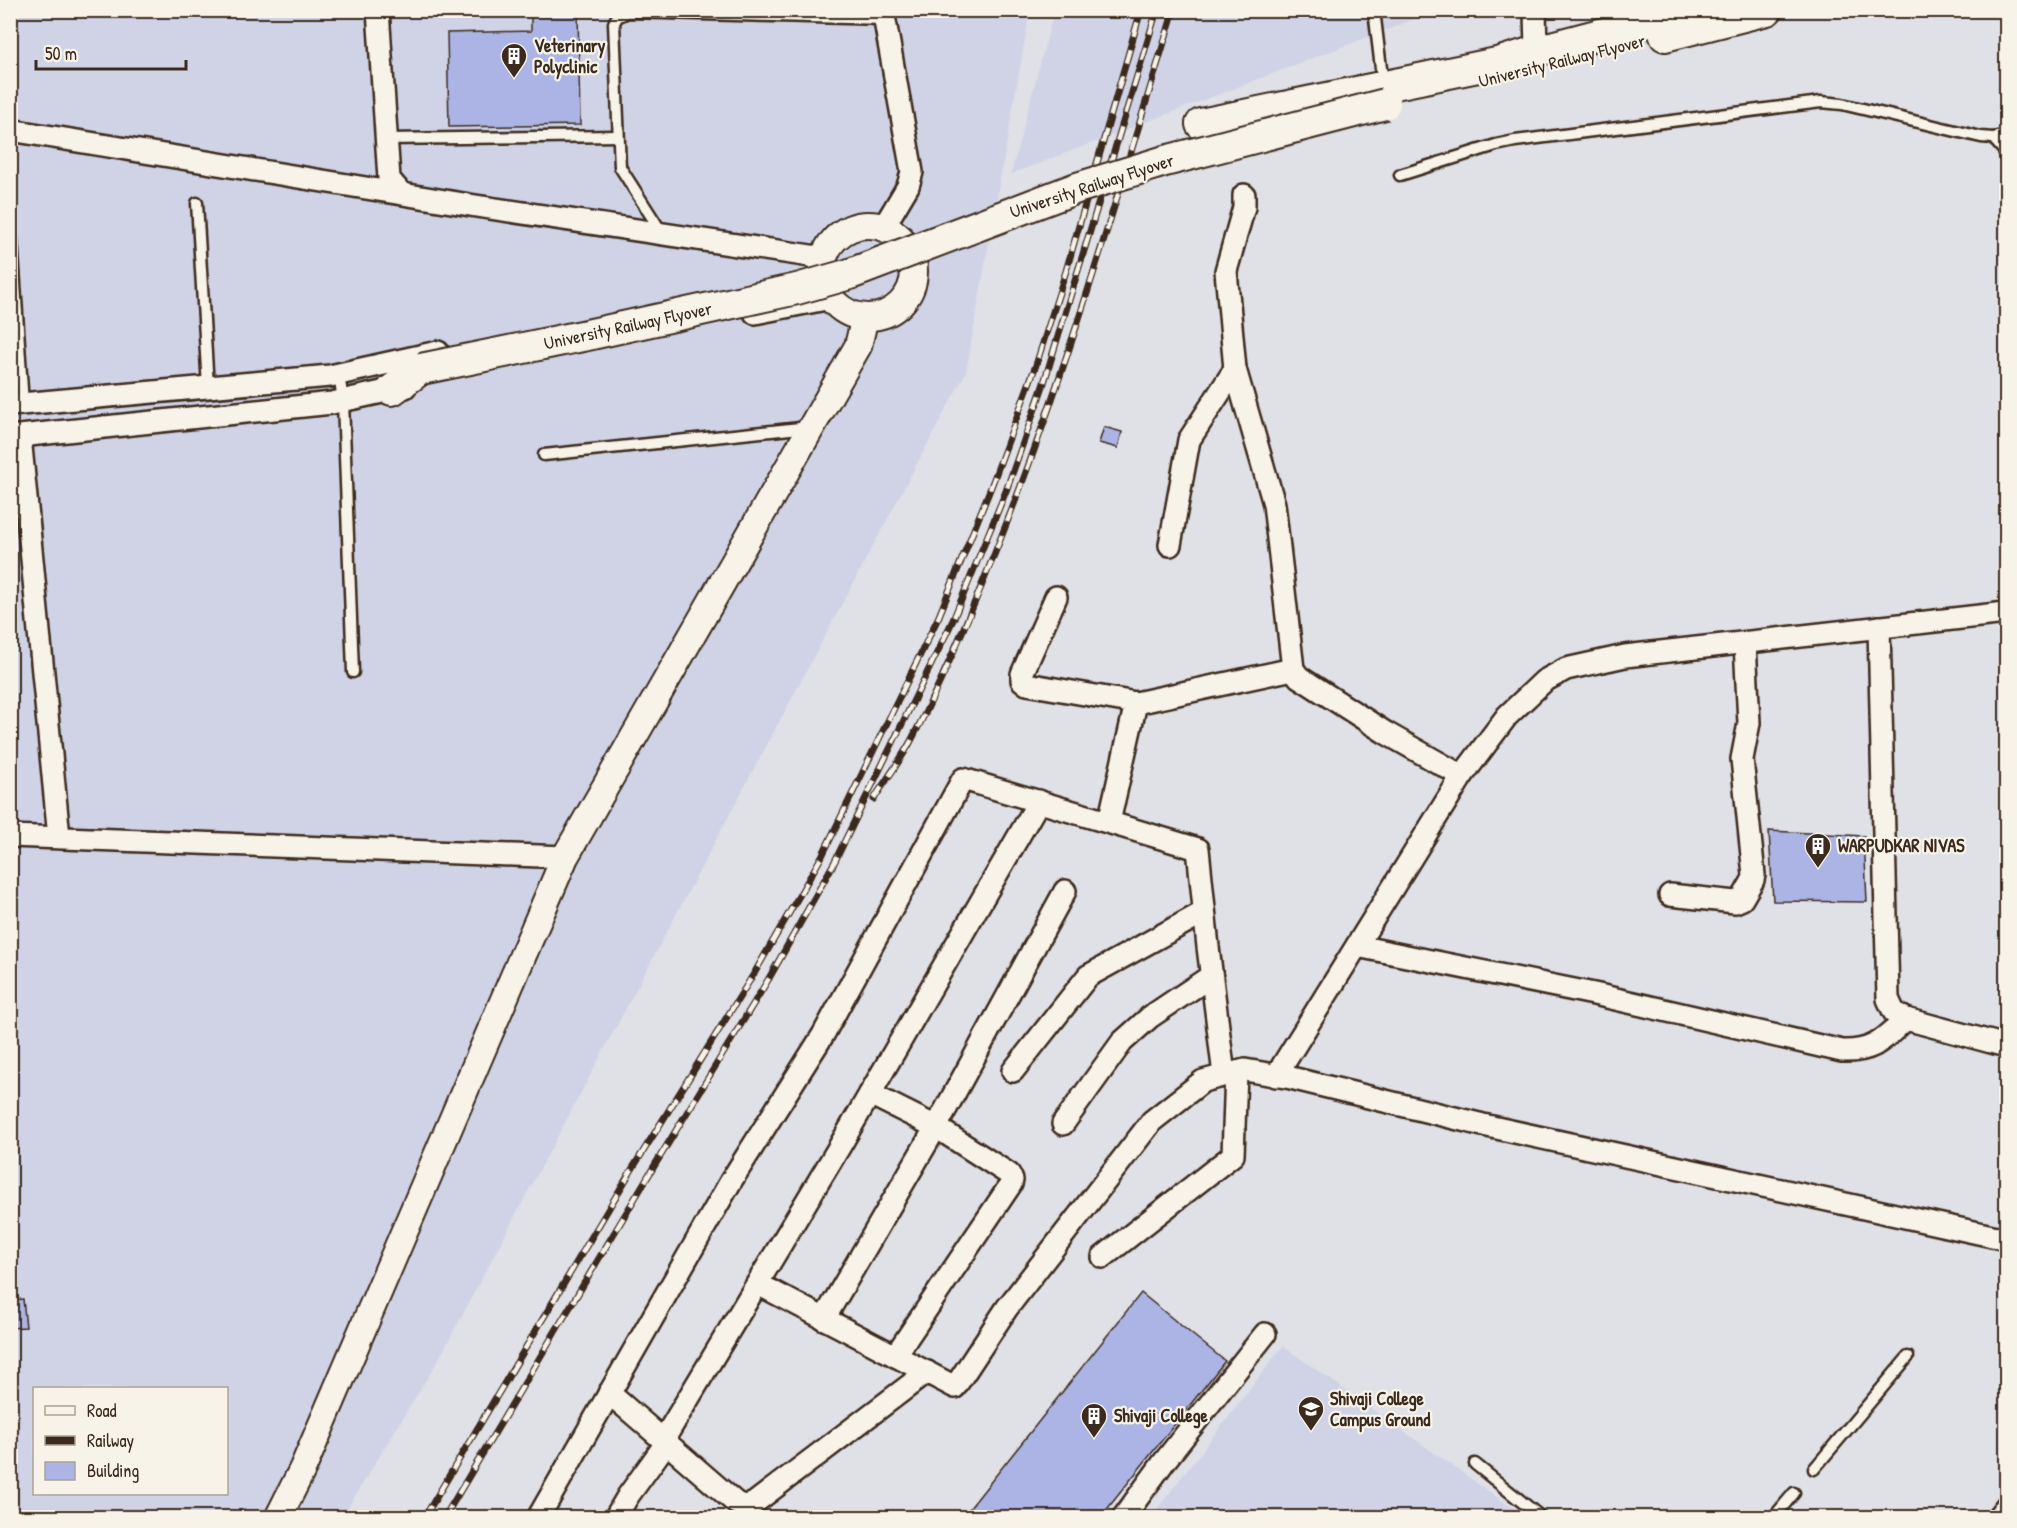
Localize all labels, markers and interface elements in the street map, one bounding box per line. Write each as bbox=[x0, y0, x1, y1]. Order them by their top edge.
street label: University Railway Flyover bbox=[1476, 28, 1648, 93]
scale bar bbox=[36, 33, 186, 71]
place label: Veterinary Polyclinic bbox=[534, 33, 606, 80]
text: 50 m bbox=[45, 41, 77, 66]
building icon: Veterinary Polyclinic bbox=[499, 41, 529, 79]
street label: University Railway Flyover bbox=[1007, 147, 1177, 224]
street label: University Railway Flyover bbox=[542, 295, 714, 356]
building icon: WARPUDKAR NIVAS bbox=[1803, 831, 1833, 869]
place label: WARPUDKAR NIVAS bbox=[1838, 833, 1965, 858]
place label: Shivaji College Campus Ground bbox=[1330, 1386, 1430, 1433]
legend bbox=[33, 1387, 228, 1495]
school or university icon: Shivaji College Campus Ground bbox=[1296, 1394, 1326, 1432]
text: Road bbox=[87, 1398, 117, 1423]
building icon: Shivaji College bbox=[1079, 1401, 1109, 1439]
place label: Shivaji College bbox=[1114, 1403, 1209, 1429]
text: Railway bbox=[87, 1428, 134, 1453]
text: Building bbox=[87, 1458, 139, 1483]

